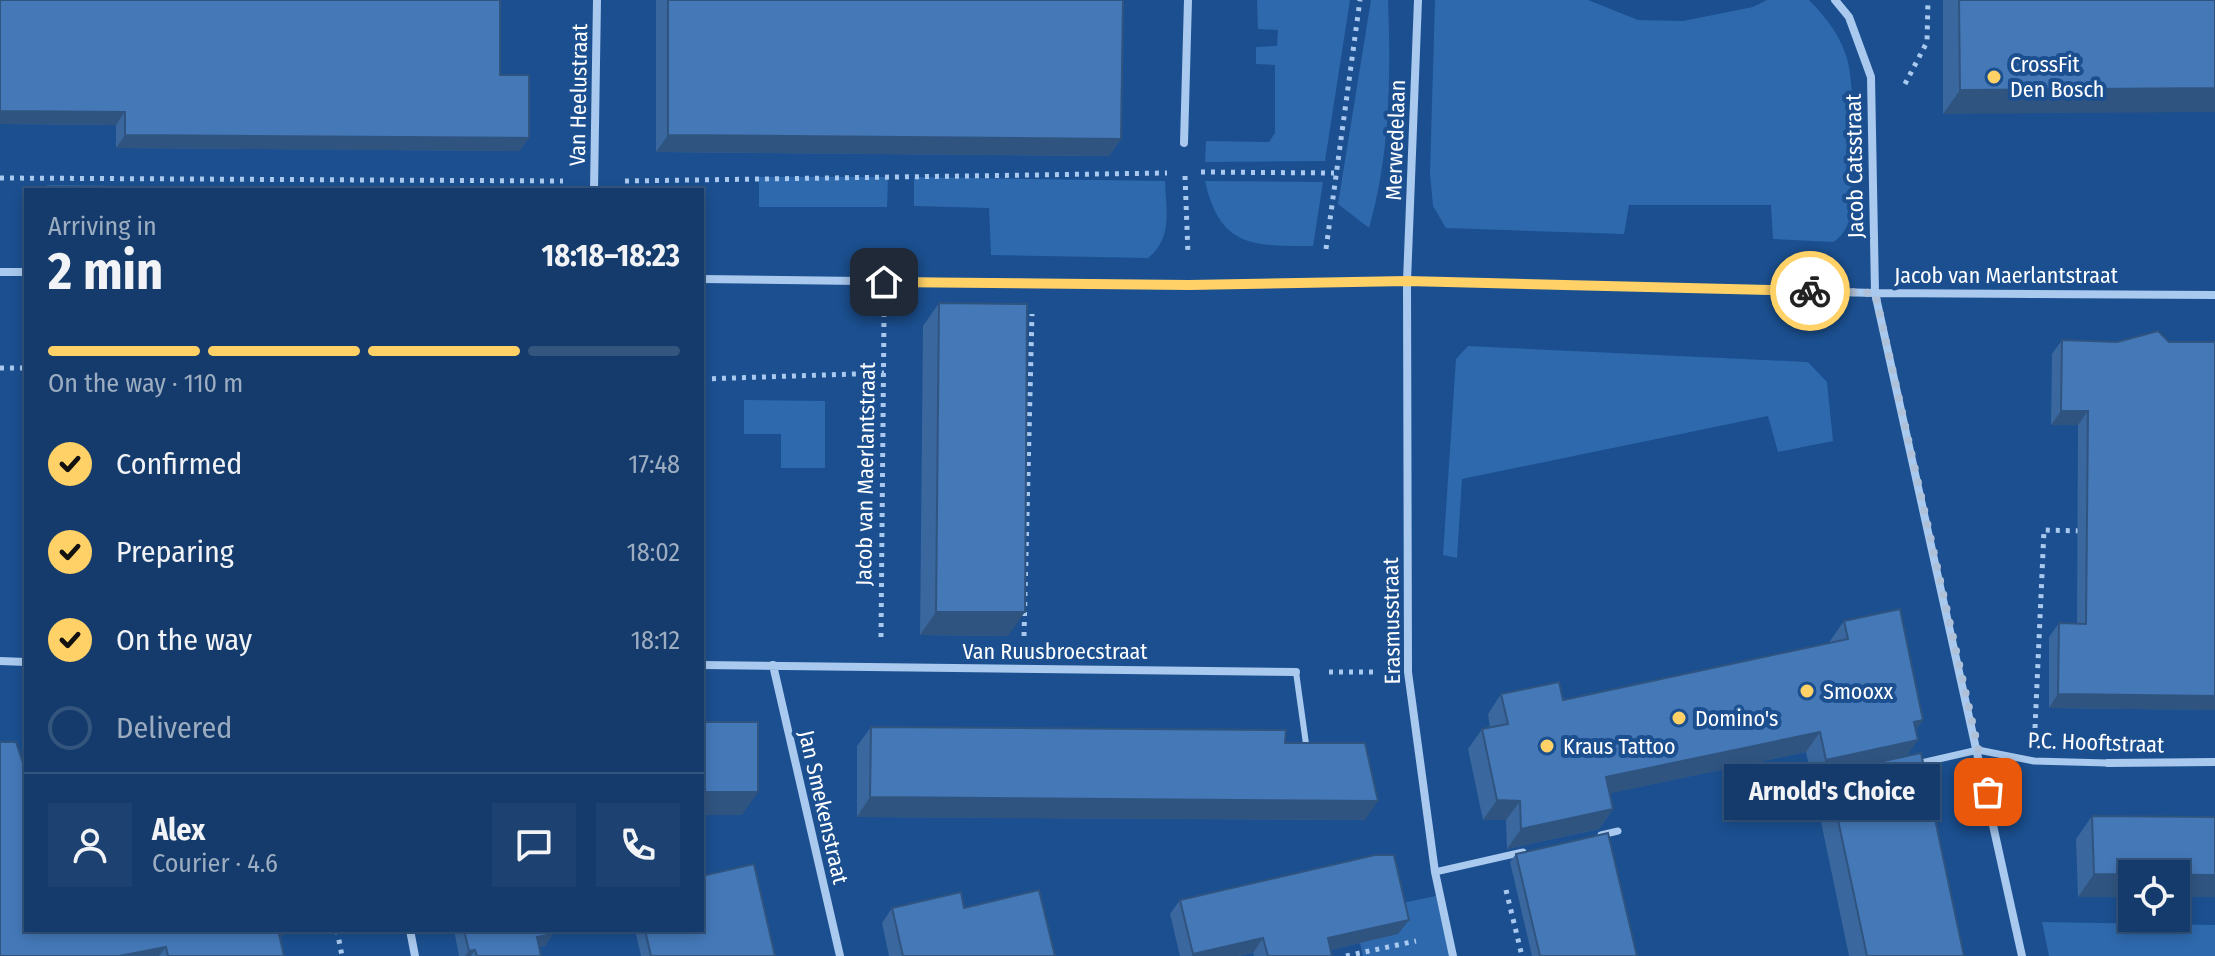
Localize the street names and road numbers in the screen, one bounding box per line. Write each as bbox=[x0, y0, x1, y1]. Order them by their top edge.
street label: Van Heelustraat bbox=[564, 23, 593, 166]
street label: Merwedelaan bbox=[1380, 79, 1411, 201]
street label: Jacob Catsstraat bbox=[1840, 93, 1869, 238]
street label: Jacob van Maerlantstraat bbox=[1894, 262, 2119, 289]
street label: Jacob van Maerlantstraat bbox=[850, 361, 881, 586]
street label: Erasmusstraat bbox=[1377, 556, 1406, 685]
street label: Van Ruusbroecstraat bbox=[962, 638, 1148, 665]
street label: P.C. Hooftstraat bbox=[2027, 727, 2166, 758]
street label: Jan Smekenstraat bbox=[793, 728, 855, 887]

